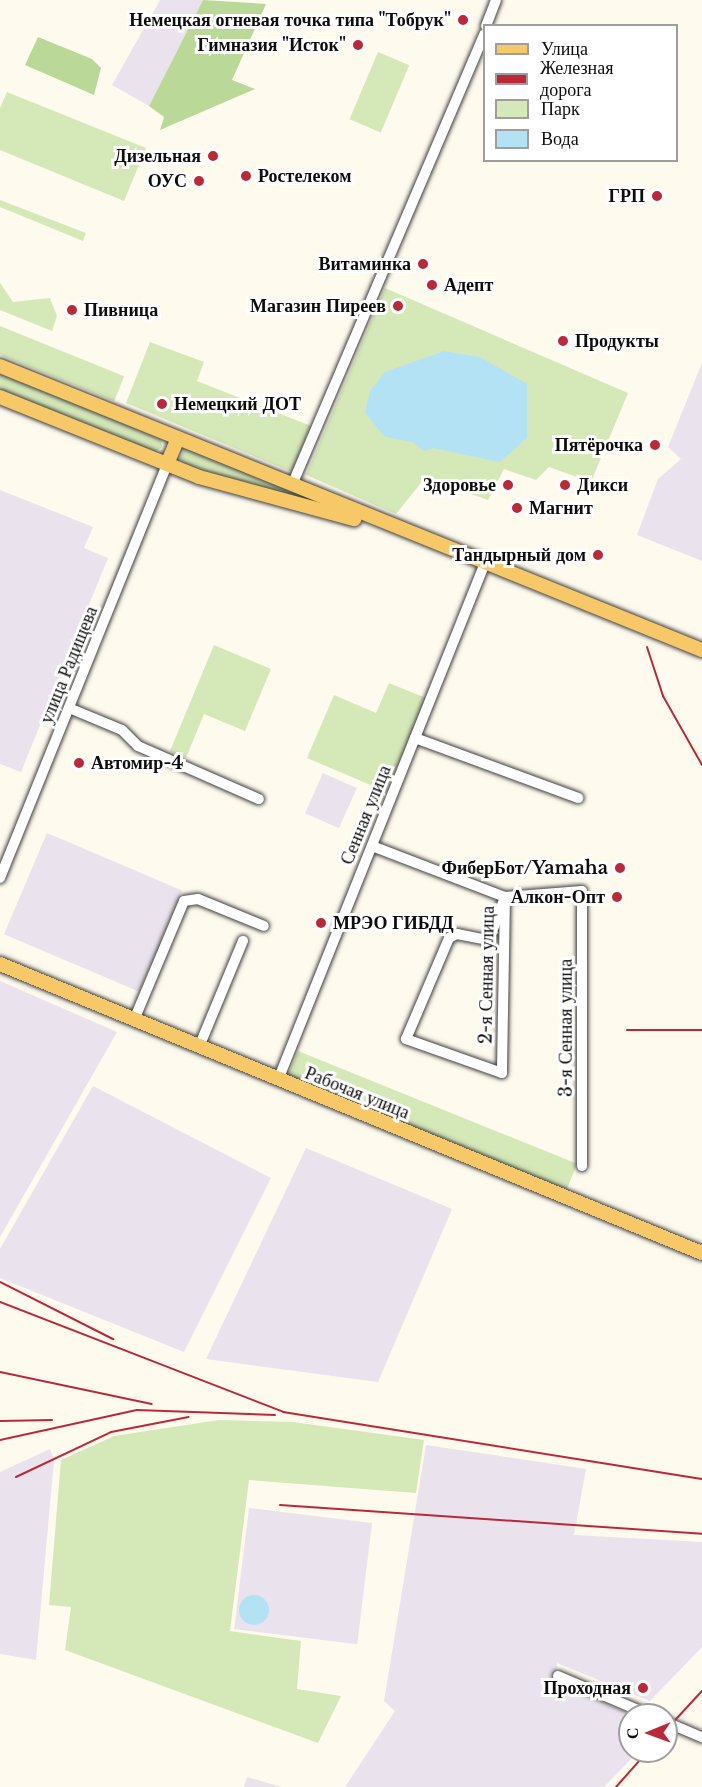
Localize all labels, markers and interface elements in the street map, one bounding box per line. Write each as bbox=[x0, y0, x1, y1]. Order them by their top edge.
place label: Немецкая огневая точка типа "Тобрук" bbox=[129, 9, 451, 31]
marker: Немецкая огневая точка типа "Тобрук" bbox=[456, 13, 470, 27]
legend bbox=[483, 24, 678, 162]
place label: Гимназия "Исток" bbox=[197, 34, 346, 56]
marker: Гимназия "Исток" bbox=[351, 38, 365, 52]
text: Улица bbox=[541, 38, 588, 60]
text: Железная дорога bbox=[540, 57, 613, 101]
text: Парк bbox=[541, 98, 580, 120]
text: Вода bbox=[541, 128, 579, 150]
place label: Дизельная bbox=[114, 145, 201, 167]
marker: Дизельная bbox=[206, 149, 220, 163]
place label: Ростелеком bbox=[258, 165, 352, 187]
marker: Ростелеком bbox=[239, 169, 253, 183]
place label: ОУС bbox=[148, 170, 187, 192]
marker: ОУС bbox=[192, 174, 206, 188]
place label: ГРП bbox=[609, 185, 645, 207]
marker: ГРП bbox=[650, 189, 664, 203]
place label: Витаминка bbox=[318, 253, 411, 275]
marker: Витаминка bbox=[416, 257, 430, 271]
place label: Адепт bbox=[444, 274, 493, 296]
marker: Адепт bbox=[425, 278, 439, 292]
place label: Магазин Пиреев bbox=[250, 295, 386, 317]
place label: Пивница bbox=[84, 299, 158, 321]
marker: Магазин Пиреев bbox=[391, 299, 405, 313]
marker: Пивница bbox=[65, 303, 79, 317]
place label: Продукты bbox=[575, 330, 659, 352]
marker: Продукты bbox=[556, 334, 570, 348]
place label: Немецкий ДОТ bbox=[174, 393, 301, 415]
marker: Немецкий ДОТ bbox=[155, 397, 169, 411]
place label: Пятёрочка bbox=[555, 434, 643, 456]
marker: Пятёрочка bbox=[648, 438, 662, 452]
place label: Здоровье bbox=[423, 474, 496, 496]
place label: Дикси bbox=[577, 474, 628, 496]
marker: Здоровье bbox=[501, 478, 515, 492]
marker: Дикси bbox=[558, 478, 572, 492]
place label: Магнит bbox=[529, 497, 593, 519]
marker: Магнит bbox=[510, 501, 524, 515]
place label: Тандырный дом bbox=[452, 544, 586, 566]
marker: Тандырный дом bbox=[591, 548, 605, 562]
street label: улица Радищева bbox=[36, 603, 102, 727]
place label: Автомир-4 bbox=[91, 752, 183, 774]
marker: Автомир-4 bbox=[72, 756, 86, 770]
street label: Сенная улица bbox=[336, 762, 396, 868]
place label: ФиберБот/Yamaha bbox=[442, 857, 608, 879]
marker: ФиберБот/Yamaha bbox=[613, 861, 627, 875]
place label: Алкон-Опт bbox=[511, 886, 605, 908]
marker: Алкон-Опт bbox=[610, 890, 624, 904]
street label: 2-я Сенная улица bbox=[475, 906, 499, 1044]
place label: МРЭО ГИБДД bbox=[333, 912, 454, 934]
marker: МРЭО ГИБДД bbox=[314, 916, 328, 930]
street label: 3-я Сенная улица bbox=[555, 959, 577, 1097]
street label: Рабочая улица bbox=[302, 1062, 412, 1124]
place label: Проходная bbox=[543, 1677, 631, 1699]
marker: Проходная bbox=[636, 1681, 650, 1695]
north arrow bbox=[618, 1703, 678, 1763]
text: С bbox=[622, 1727, 642, 1739]

